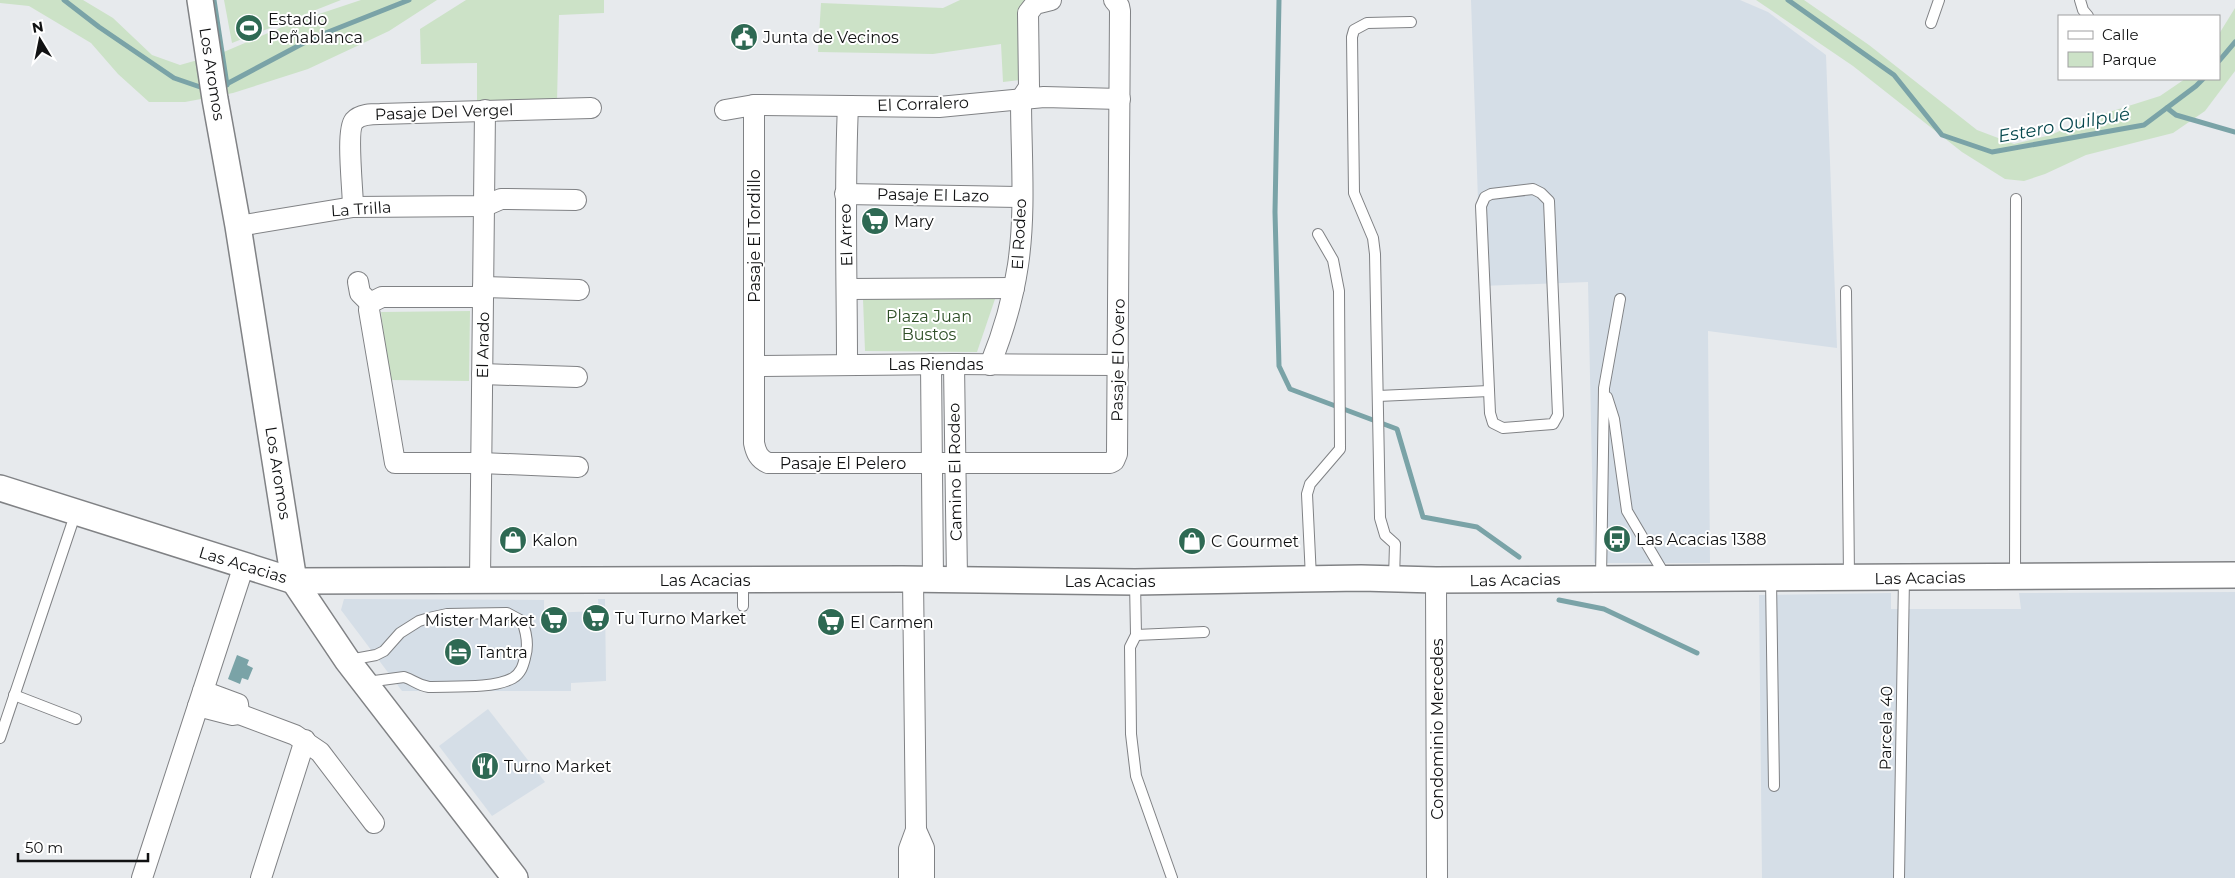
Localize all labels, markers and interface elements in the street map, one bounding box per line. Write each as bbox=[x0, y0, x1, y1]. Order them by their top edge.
place label: Estadio Peñablanca bbox=[268, 10, 363, 47]
sports icon: Estadio Peñablanca bbox=[234, 13, 264, 43]
north arrow bbox=[15, 15, 65, 65]
legend bbox=[2058, 15, 2220, 80]
text: N bbox=[31, 17, 45, 37]
public building icon: Junta de Vecinos bbox=[729, 22, 759, 52]
text: Calle bbox=[2102, 25, 2139, 44]
street label: Los Aromos bbox=[195, 26, 229, 122]
place label: Junta de Vecinos bbox=[762, 28, 899, 47]
text: Parque bbox=[2102, 50, 2157, 69]
street label: El Corralero bbox=[877, 93, 969, 115]
street label: Pasaje Del Vergel bbox=[374, 100, 514, 124]
water label: Estero Quilpué bbox=[1996, 103, 2132, 147]
street label: Pasaje El Tordillo bbox=[745, 169, 764, 303]
street label: Pasaje El Lazo bbox=[877, 185, 989, 205]
street label: La Trilla bbox=[330, 197, 392, 221]
street label: El Rodeo bbox=[1008, 198, 1030, 270]
street label: El Arreo bbox=[835, 203, 857, 267]
supermarket icon: Mary bbox=[860, 206, 890, 236]
place label: Mary bbox=[894, 212, 934, 231]
street label: Pasaje El Overo bbox=[1107, 298, 1129, 422]
park label: Plaza Juan Bustos bbox=[886, 307, 972, 344]
street label: El Arado bbox=[473, 311, 493, 379]
street label: Las Riendas bbox=[888, 355, 984, 374]
street label: Camino El Rodeo bbox=[944, 403, 966, 541]
street label: Los Aromos bbox=[261, 425, 295, 521]
street label: Pasaje El Pelero bbox=[780, 454, 906, 473]
bus stop icon: Las Acacias 1388 bbox=[1602, 524, 1632, 554]
shop icon: Kalon bbox=[498, 525, 528, 555]
shop icon: C Gourmet bbox=[1177, 526, 1207, 556]
place label: Las Acacias 1388 bbox=[1636, 530, 1767, 549]
place label: Kalon bbox=[532, 531, 578, 550]
place label: C Gourmet bbox=[1211, 532, 1300, 551]
street label: Las Acacias bbox=[197, 543, 290, 587]
street label: Las Acacias bbox=[1874, 568, 1966, 588]
street label: Las Acacias bbox=[1469, 570, 1561, 590]
street label: Las Acacias bbox=[659, 571, 751, 590]
street label: Las Acacias bbox=[1064, 572, 1156, 591]
supermarket icon: Tu Turno Market bbox=[581, 603, 611, 633]
supermarket icon: Mister Market bbox=[539, 605, 569, 635]
supermarket icon: El Carmen bbox=[816, 607, 846, 637]
place label: Tu Turno Market bbox=[615, 609, 747, 628]
place label: Mister Market bbox=[425, 611, 535, 630]
place label: El Carmen bbox=[850, 613, 934, 632]
hotel icon: Tantra bbox=[443, 637, 473, 667]
street label: Condominio Mercedes bbox=[1428, 638, 1447, 820]
place label: Tantra bbox=[477, 643, 528, 662]
street label: Parcela 40 bbox=[1876, 686, 1896, 770]
restaurant icon: Turno Market bbox=[470, 751, 500, 781]
place label: Turno Market bbox=[504, 757, 612, 776]
scale bar bbox=[18, 830, 148, 862]
text: 50 m bbox=[25, 838, 63, 857]

